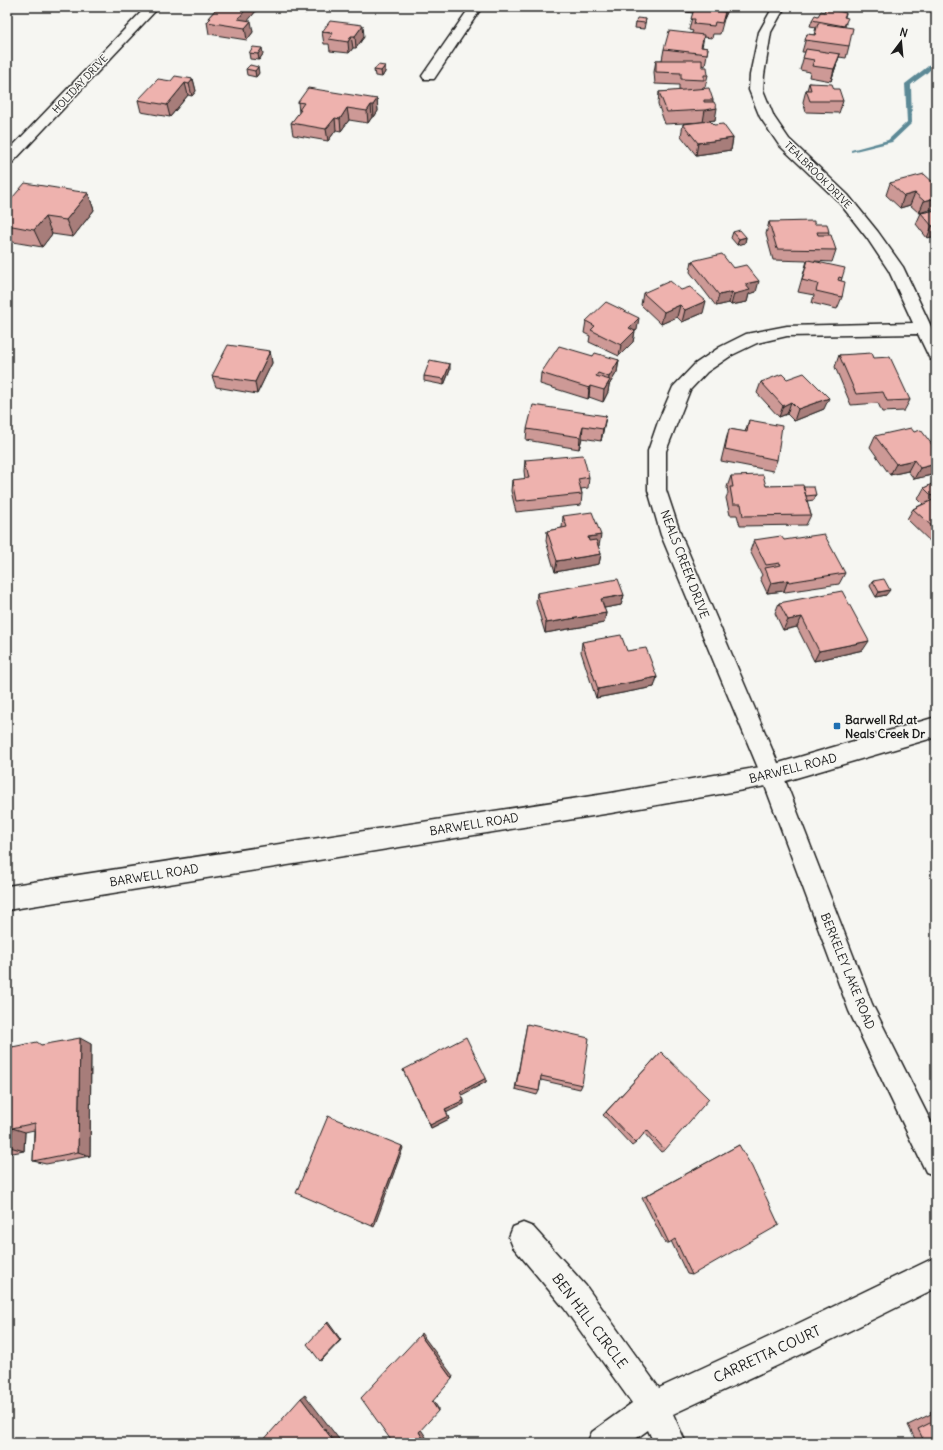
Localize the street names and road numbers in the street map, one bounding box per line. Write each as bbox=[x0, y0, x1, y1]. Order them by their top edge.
street label: HOLIDAY DRIVE bbox=[49, 52, 111, 116]
street label: TEALBROOK DRIVE bbox=[782, 139, 854, 211]
street label: NEALS CREEK DRIVE bbox=[657, 508, 713, 620]
street label: BARWELL ROAD bbox=[747, 750, 839, 786]
street label: BARWELL ROAD bbox=[428, 810, 520, 838]
street label: BARWELL ROAD bbox=[108, 861, 200, 889]
street label: BERKELEY LAKE ROAD bbox=[818, 910, 878, 1032]
street label: BEN HILL CIRCLE bbox=[548, 1270, 632, 1372]
street label: CARRETTA COURT bbox=[711, 1321, 823, 1387]

